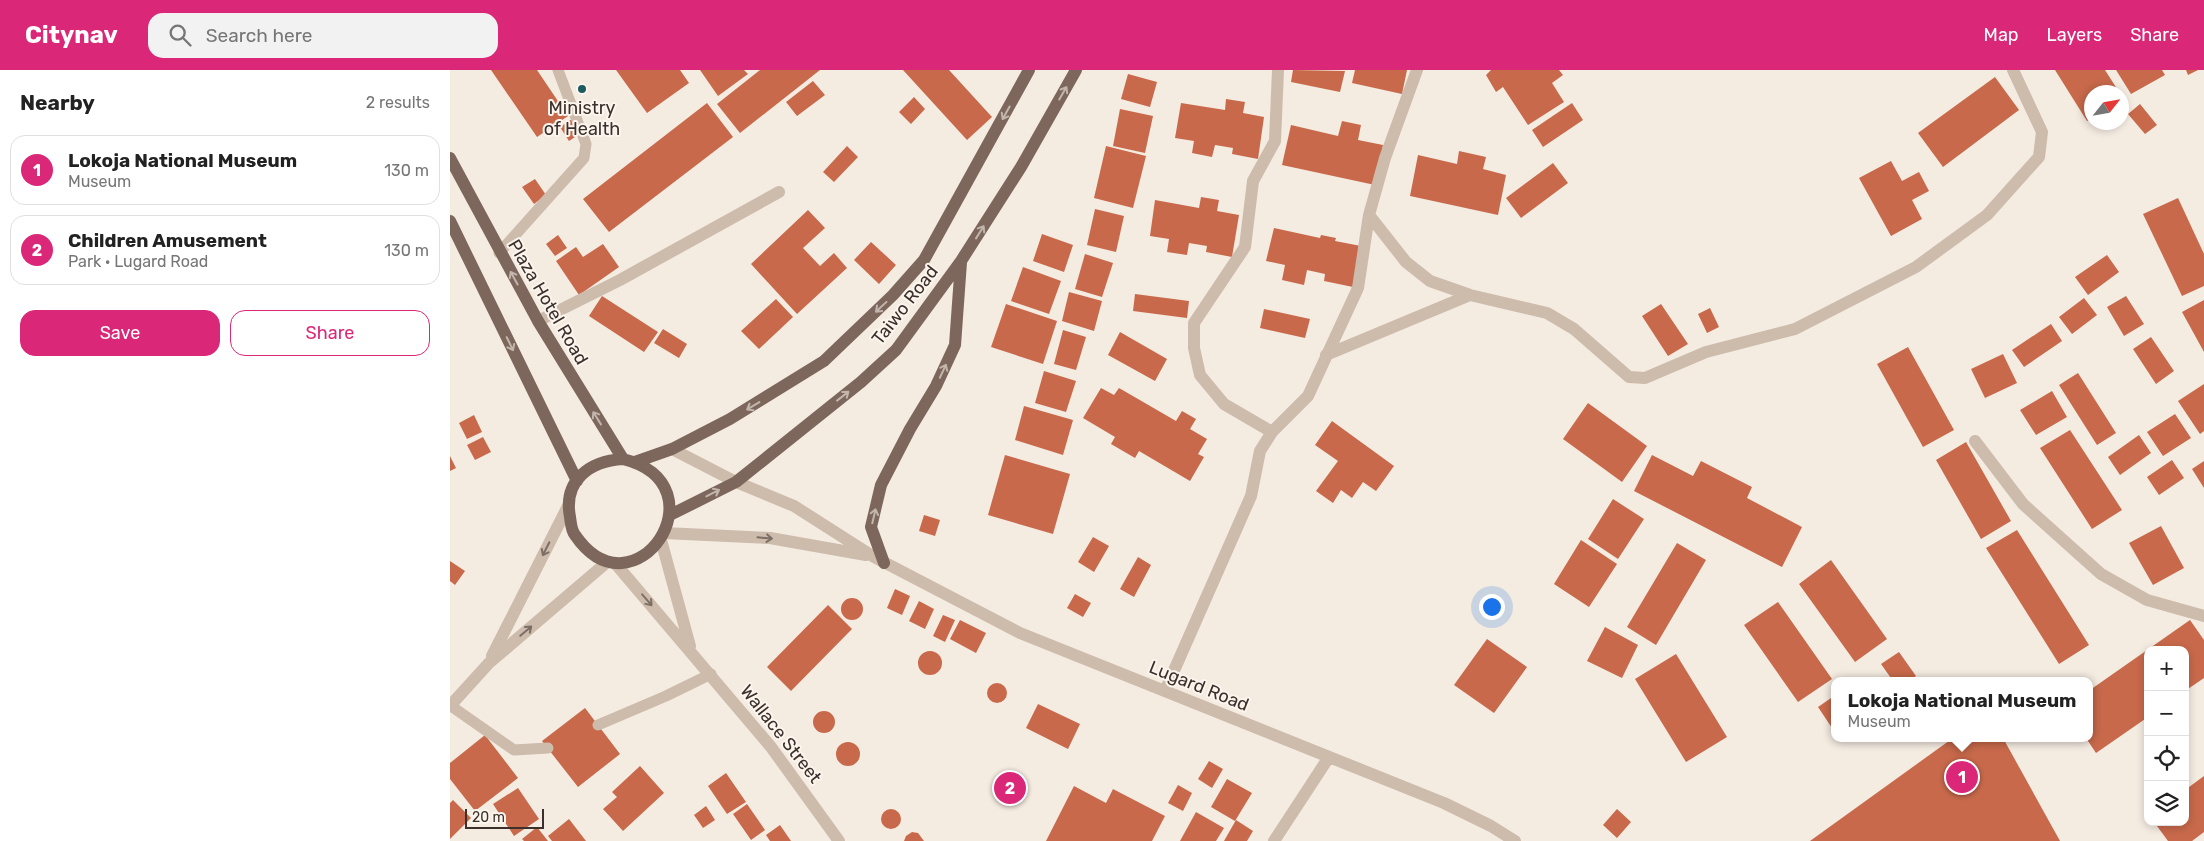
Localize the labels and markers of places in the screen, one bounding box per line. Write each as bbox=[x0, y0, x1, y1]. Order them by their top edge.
marker: Ministry of Health bbox=[576, 83, 588, 95]
place label: Ministry of Health bbox=[544, 97, 620, 140]
pin: 1 bbox=[1946, 758, 1978, 796]
pin: 2 bbox=[994, 769, 1026, 807]

